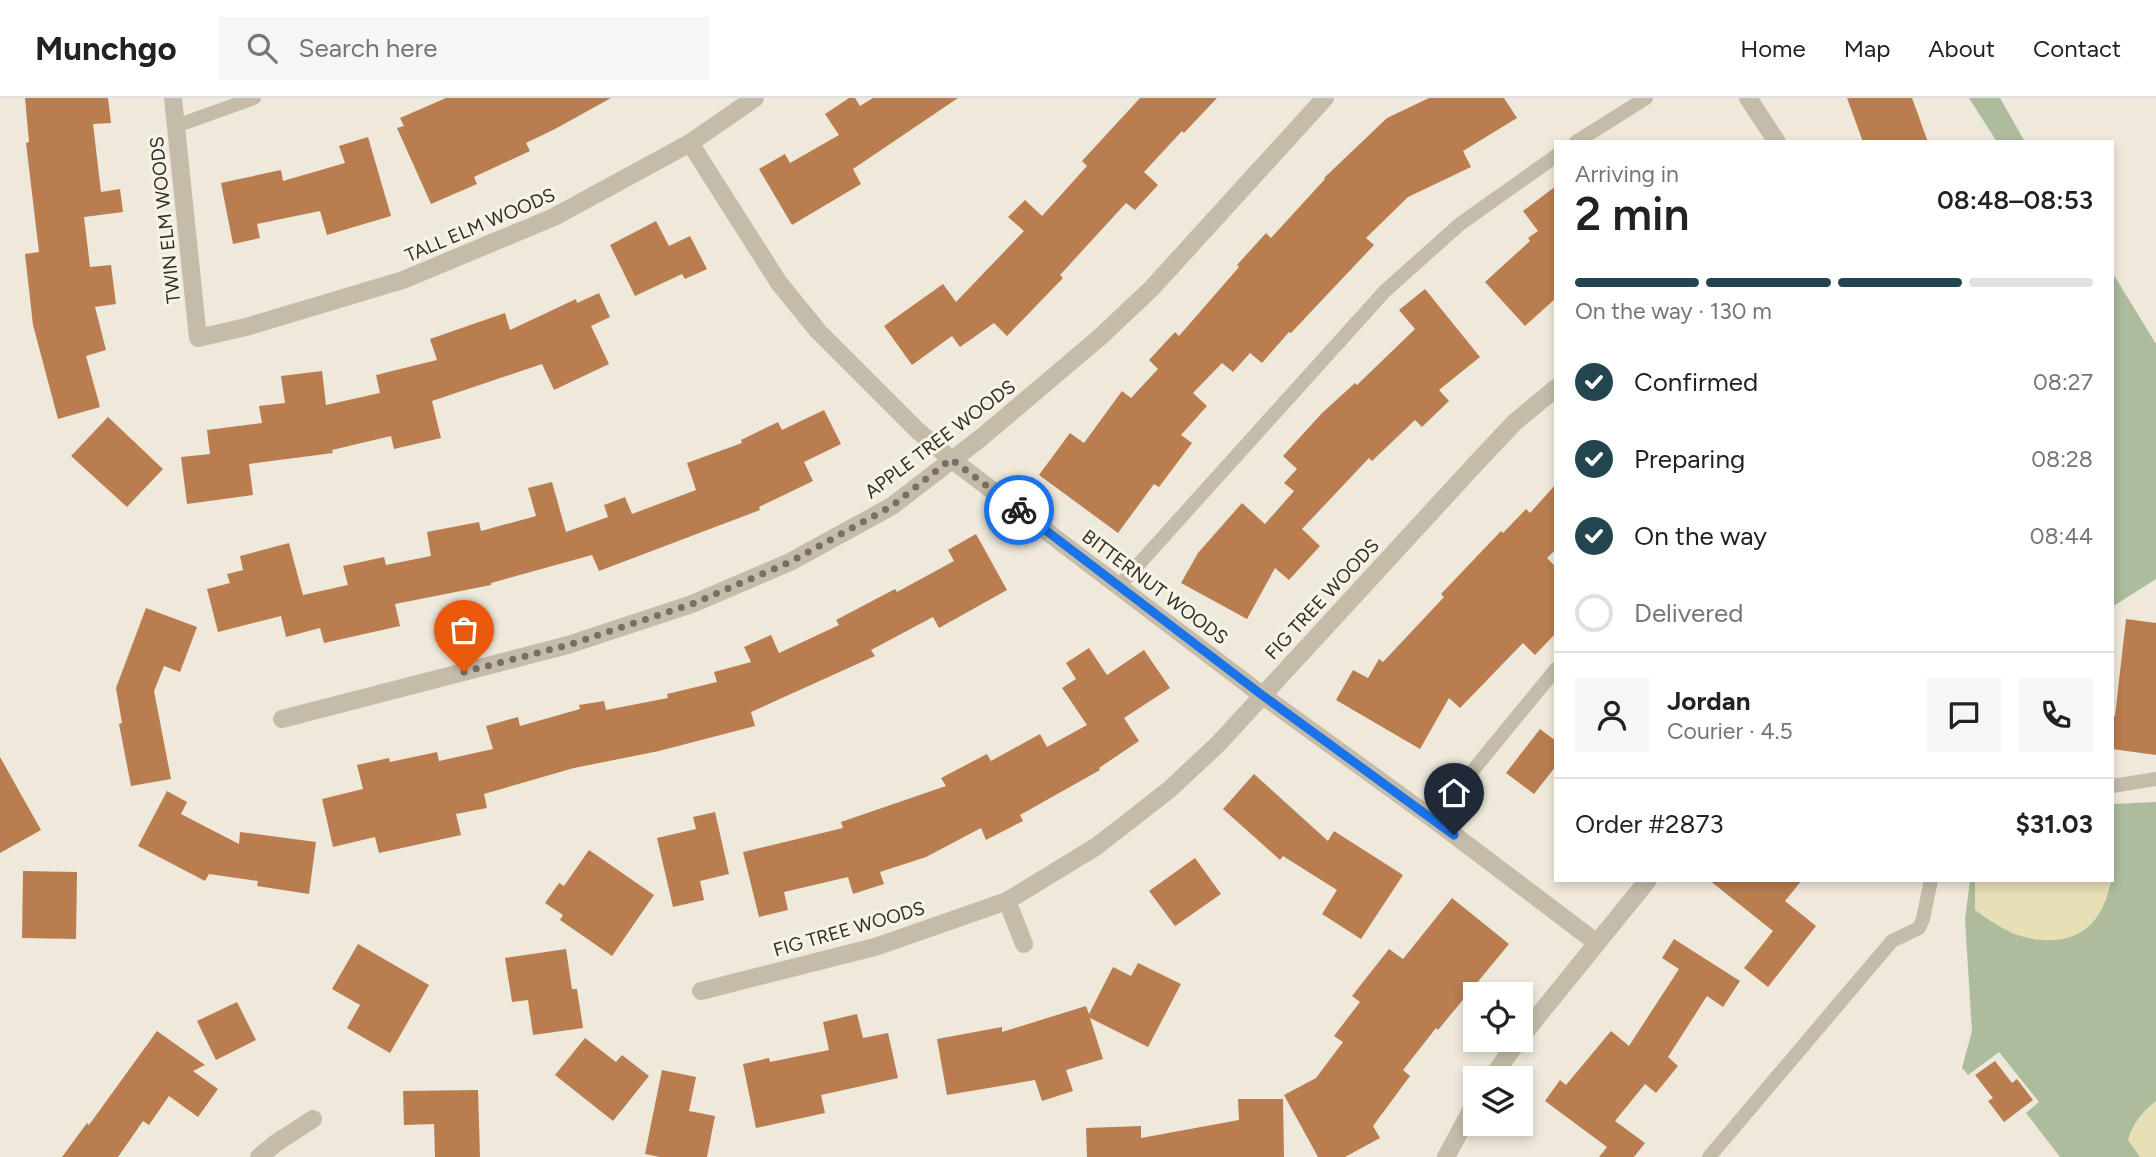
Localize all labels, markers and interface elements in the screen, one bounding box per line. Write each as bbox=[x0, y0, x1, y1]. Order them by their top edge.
search box bbox=[219, 17, 709, 80]
text: Munchgo bbox=[35, 29, 177, 68]
icon: search bbox=[243, 29, 281, 67]
text: Search here bbox=[299, 32, 438, 64]
text: Home bbox=[1740, 34, 1806, 63]
text: Map bbox=[1844, 34, 1890, 63]
text: About bbox=[1928, 34, 1995, 63]
text: Contact bbox=[2033, 34, 2121, 63]
street label: TWIN ELM WOODS bbox=[145, 135, 185, 305]
text: Arriving in bbox=[1575, 160, 1679, 188]
street label: TALL ELM WOODS bbox=[401, 183, 559, 267]
text: 08:48–08:53 bbox=[1937, 184, 2093, 216]
text: 2 min bbox=[1575, 186, 1690, 242]
text: On the way · 130 m bbox=[1575, 297, 1772, 325]
icon: check bbox=[1575, 363, 1613, 401]
text: Confirmed bbox=[1634, 366, 1758, 398]
text: 08:27 bbox=[2033, 368, 2093, 396]
street label: APPLE TREE WOODS bbox=[860, 375, 1020, 503]
icon: check bbox=[1575, 440, 1613, 478]
text: Preparing bbox=[1634, 443, 1745, 475]
text: 08:28 bbox=[2031, 445, 2093, 473]
courier bbox=[984, 475, 1054, 545]
icon: bike bbox=[1000, 491, 1038, 529]
icon: check bbox=[1575, 517, 1613, 555]
text: On the way bbox=[1634, 520, 1767, 552]
text: 08:44 bbox=[2030, 522, 2093, 550]
street label: BITTERNUT WOODS bbox=[1078, 525, 1232, 649]
street label: FIG TREE WOODS bbox=[1260, 534, 1384, 664]
text: Delivered bbox=[1634, 597, 1743, 629]
pin bbox=[434, 600, 494, 672]
icon: bag bbox=[445, 611, 483, 649]
button: person bbox=[1575, 678, 1649, 752]
button: chat bbox=[1927, 678, 2001, 752]
button: phone bbox=[2019, 678, 2093, 752]
text: Jordan bbox=[1667, 685, 1750, 717]
text: Courier · 4.5 bbox=[1667, 717, 1793, 745]
pin bbox=[1424, 763, 1484, 835]
icon: home bbox=[1435, 774, 1473, 812]
text: Order #2873 bbox=[1575, 808, 1724, 840]
text: $31.03 bbox=[2015, 808, 2093, 840]
street label: FIG TREE WOODS bbox=[771, 896, 927, 962]
map controls bbox=[1463, 982, 1533, 1136]
button: locate bbox=[1463, 982, 1533, 1052]
button: layers bbox=[1463, 1066, 1533, 1136]

